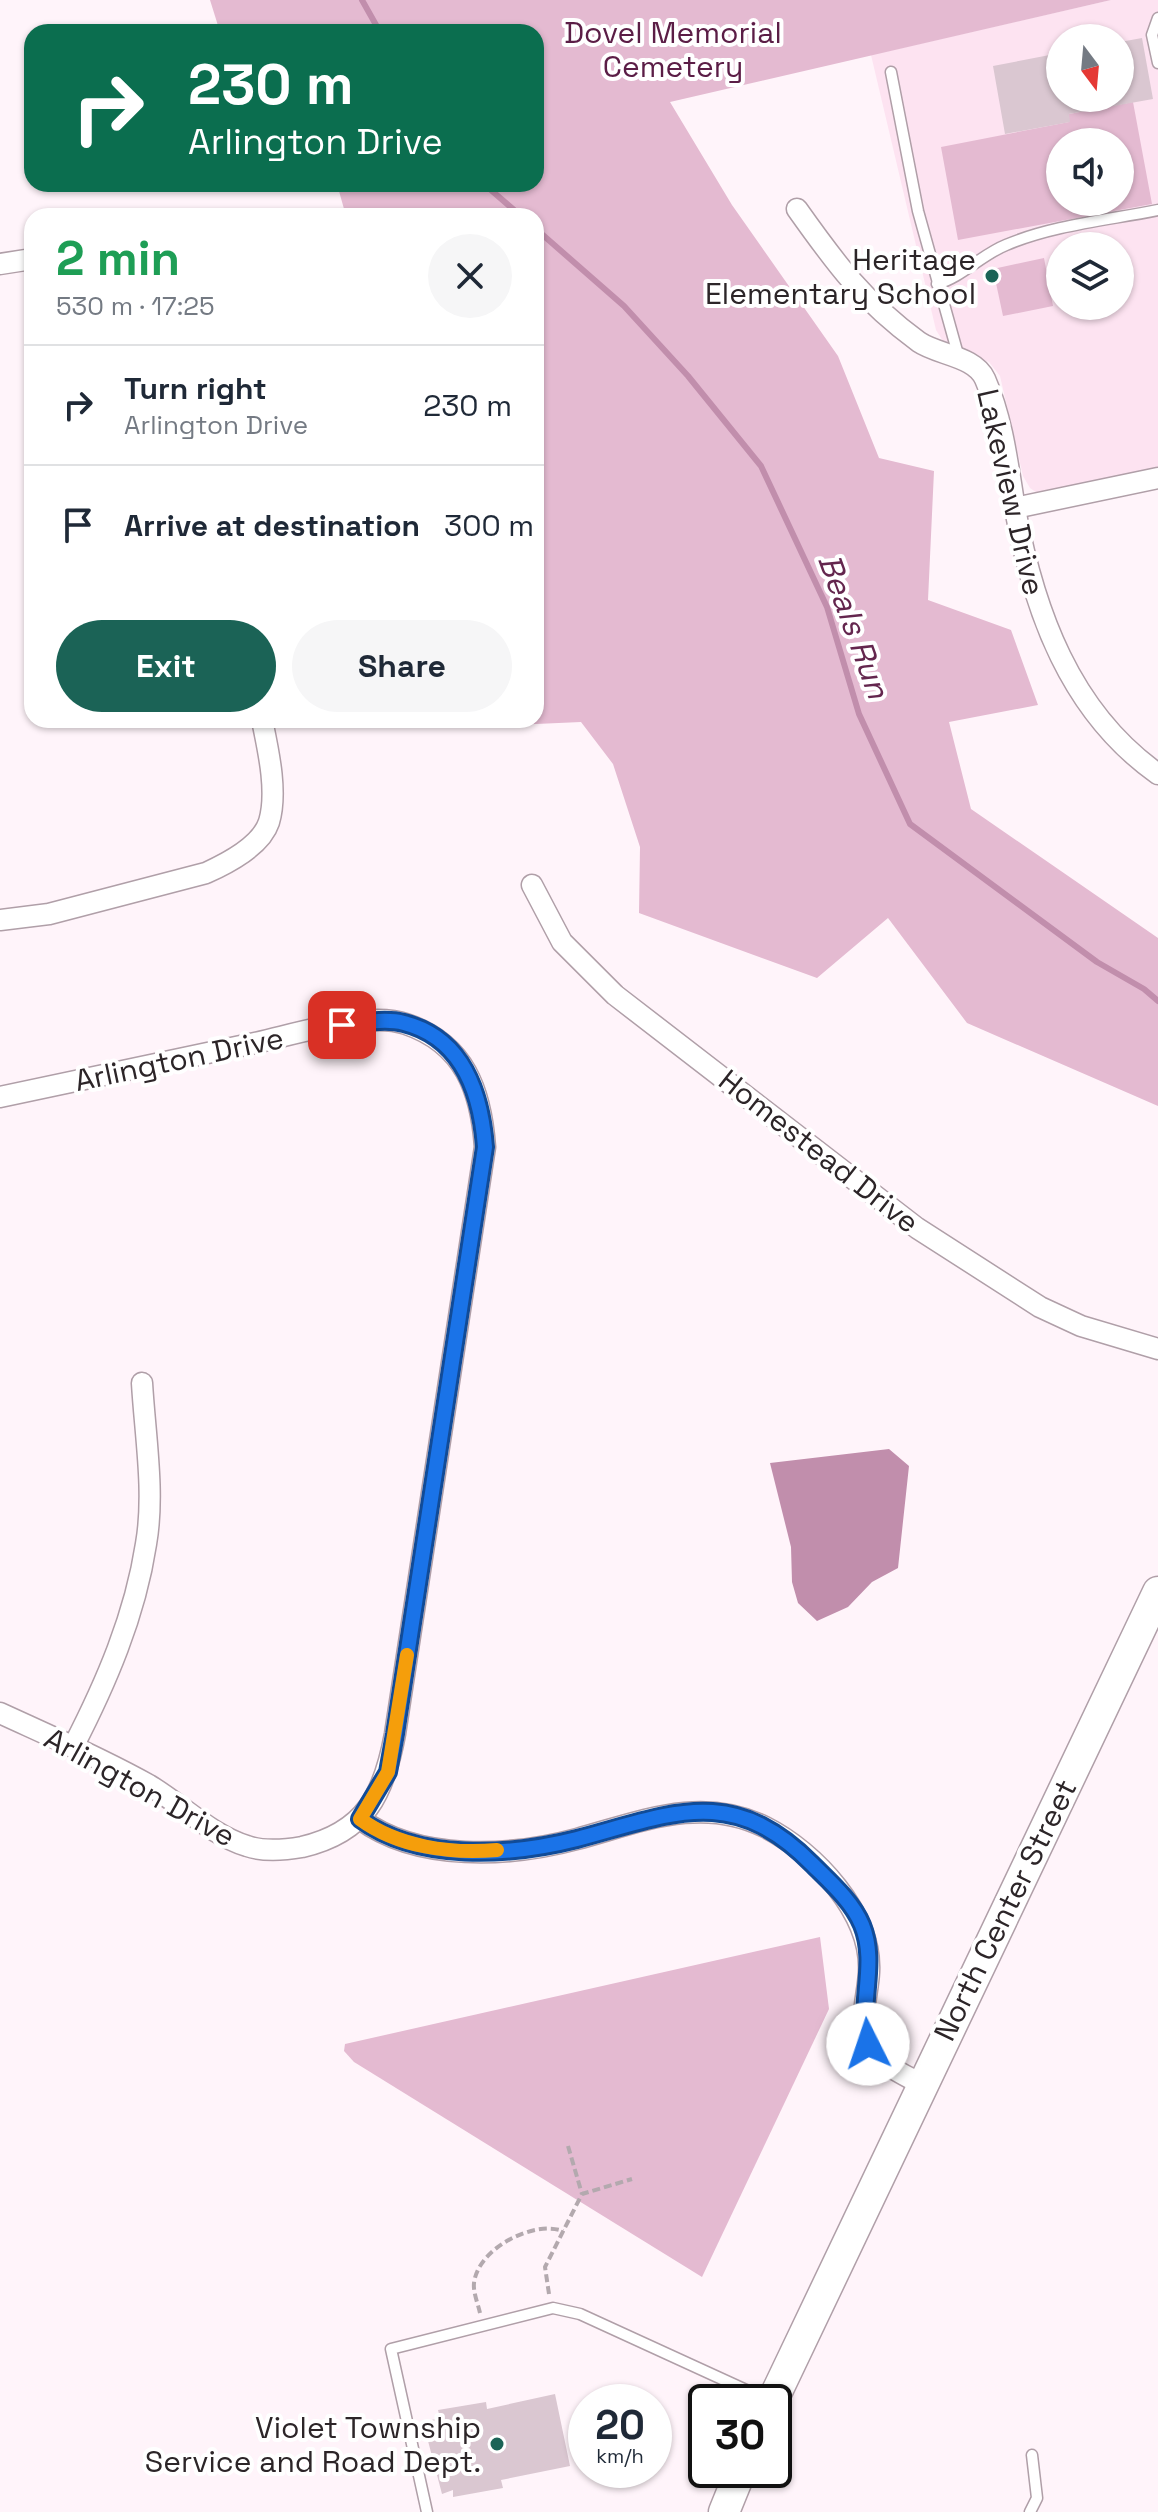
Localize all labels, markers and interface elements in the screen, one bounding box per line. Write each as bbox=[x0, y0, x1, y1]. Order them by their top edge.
park label: Dovel Memorial Cemetery bbox=[564, 13, 782, 86]
north arrow bbox=[1046, 24, 1134, 112]
map controls bbox=[1046, 24, 1134, 320]
text: 230 m bbox=[188, 49, 354, 120]
icon: right bbox=[56, 56, 160, 160]
text: Arlington Drive bbox=[188, 119, 443, 165]
button: sound bbox=[1046, 128, 1134, 216]
text: 2 min bbox=[56, 228, 180, 289]
button: layers bbox=[1046, 232, 1134, 320]
button: close bbox=[428, 234, 512, 318]
place label: Heritage Elementary School bbox=[705, 240, 976, 313]
marker: Heritage Elementary School bbox=[983, 267, 1001, 285]
text: 530 m · 17:25 bbox=[56, 289, 215, 323]
text: Turn right bbox=[124, 369, 267, 408]
icon: right bbox=[56, 383, 100, 427]
street label: Lakeview Drive bbox=[968, 385, 1054, 599]
text: 230 m bbox=[423, 386, 512, 425]
text: Arlington Drive bbox=[124, 408, 308, 442]
icon: arrive bbox=[56, 503, 100, 547]
text: Arrive at destination bbox=[124, 506, 420, 545]
text: 300 m bbox=[444, 506, 534, 545]
water label: Beals Run bbox=[809, 548, 899, 705]
button: Exit bbox=[56, 620, 276, 712]
button: Share bbox=[292, 620, 512, 712]
pin bbox=[308, 991, 376, 1059]
icon: arrive bbox=[320, 1003, 364, 1047]
street label: Arlington Drive bbox=[71, 1018, 287, 1100]
street label: Homestead Drive bbox=[711, 1061, 927, 1241]
street label: Arlington Drive bbox=[38, 1718, 242, 1856]
street label: North Center Street bbox=[925, 1773, 1085, 2047]
position arrow bbox=[826, 2002, 910, 2086]
speed limit sign: 30 bbox=[688, 2384, 792, 2488]
text: 20 bbox=[595, 2400, 645, 2451]
place label: Violet Township Service and Road Dept. bbox=[145, 2408, 481, 2481]
marker: Violet Township Service and Road Dept. bbox=[488, 2435, 506, 2453]
text: km/h bbox=[596, 2443, 644, 2469]

